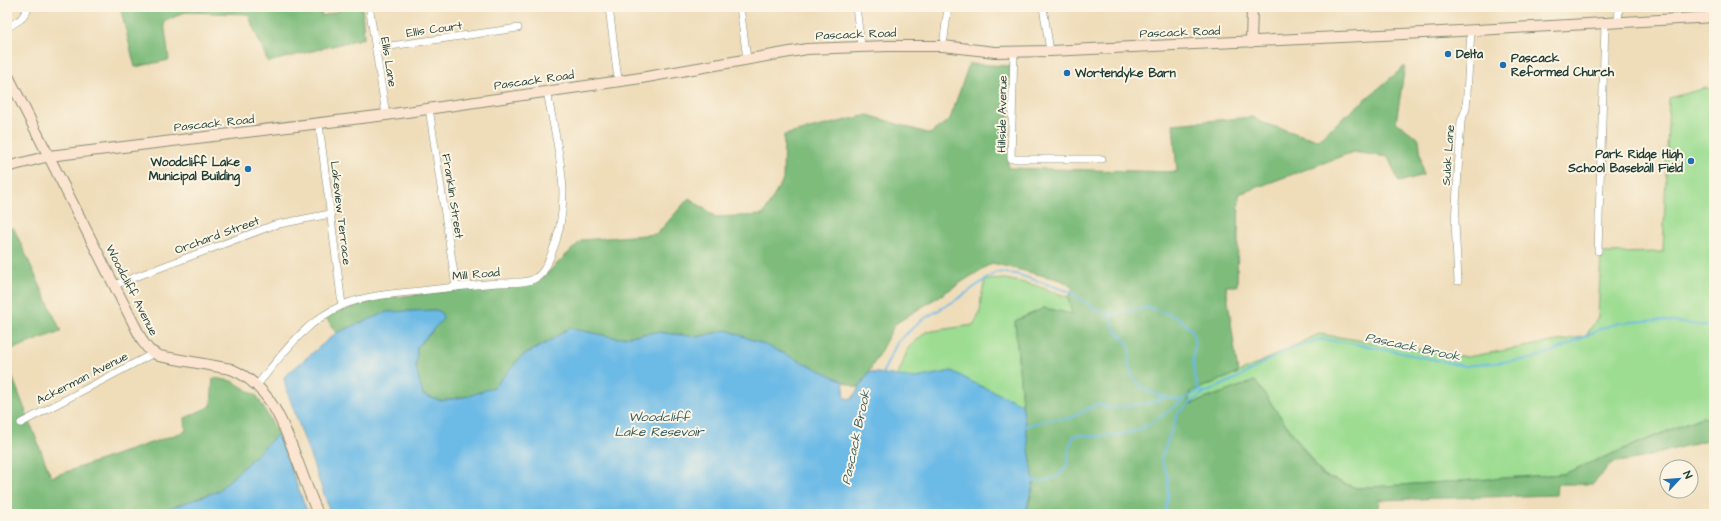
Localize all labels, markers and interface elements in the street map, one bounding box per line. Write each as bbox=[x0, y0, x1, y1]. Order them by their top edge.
street label: Ellis Court bbox=[405, 17, 463, 42]
street label: Pascack Road bbox=[1139, 23, 1221, 42]
street label: Pascack Road bbox=[815, 25, 897, 44]
street label: Ellis Lane bbox=[376, 36, 401, 89]
place label: Delta bbox=[1456, 46, 1484, 63]
marker: Delta bbox=[1443, 49, 1453, 59]
place label: Pascack Reformed Church bbox=[1511, 50, 1615, 81]
marker: Pascack Reformed Church bbox=[1498, 60, 1508, 70]
place label: Wortendyke Barn bbox=[1074, 65, 1176, 83]
street label: Pascack Road bbox=[493, 66, 575, 95]
marker: Wortendyke Barn bbox=[1062, 68, 1072, 78]
street label: Hillside Avenue bbox=[993, 75, 1012, 153]
street label: Pascack Road bbox=[173, 111, 255, 136]
street label: Sulak Lane bbox=[1438, 124, 1459, 186]
place label: Park Ridge High School Baseball Field bbox=[1567, 146, 1684, 177]
street label: Franklin Street bbox=[437, 152, 468, 240]
place label: Woodcliff Lake Municipal Building bbox=[149, 154, 241, 187]
marker: Park Ridge High School Baseball Field bbox=[1686, 156, 1696, 166]
street label: Lakeview Terrace bbox=[326, 160, 355, 267]
marker: Woodcliff Lake Municipal Building bbox=[243, 164, 253, 174]
street label: Orchard Street bbox=[172, 212, 262, 259]
street label: Woodcliff Avenue bbox=[101, 242, 162, 339]
street label: Mill Road bbox=[451, 264, 501, 285]
water label: Pascack Brook bbox=[1364, 328, 1463, 366]
street label: Ackerman Avenue bbox=[33, 348, 132, 409]
water label: Pascack Brook bbox=[837, 387, 875, 486]
water label: Woodcliff Lake Resevoir bbox=[615, 408, 705, 441]
north arrow bbox=[1659, 459, 1699, 499]
text: N bbox=[1679, 468, 1696, 481]

